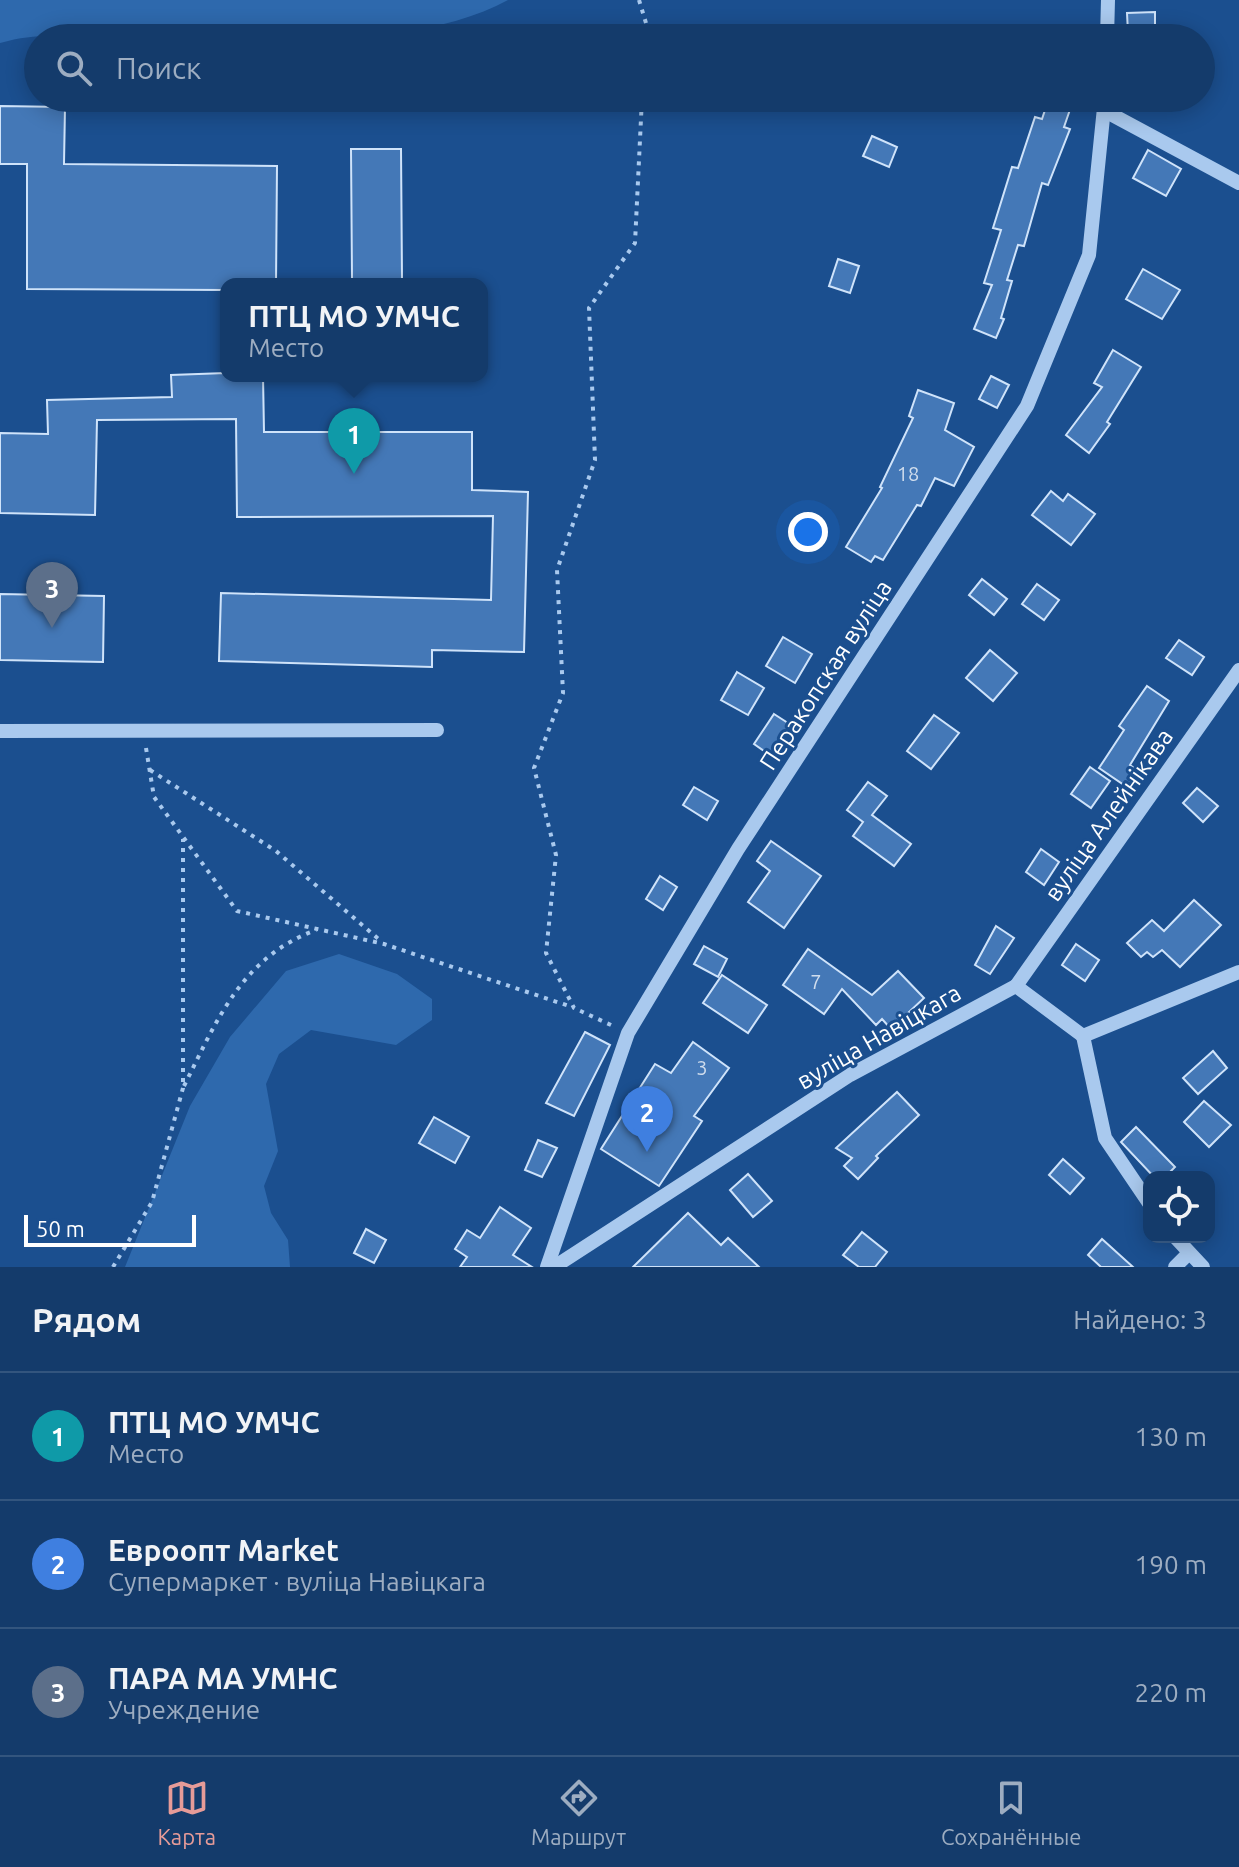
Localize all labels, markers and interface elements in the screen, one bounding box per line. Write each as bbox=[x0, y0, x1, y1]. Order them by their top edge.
search box bbox=[24, 24, 1215, 112]
icon: search bbox=[52, 46, 96, 90]
text: Поиск bbox=[116, 51, 201, 85]
popup bbox=[220, 278, 488, 382]
text: ПТЦ МО УМЧС bbox=[248, 299, 460, 333]
text: Место bbox=[248, 333, 324, 362]
pin: 1 bbox=[328, 408, 380, 474]
house number: 18 bbox=[897, 462, 919, 485]
your location bbox=[788, 512, 828, 552]
pin: 3 bbox=[26, 562, 78, 628]
street label: Перакопская вуліца bbox=[754, 575, 897, 775]
street label: вуліца Алейнікава bbox=[1039, 723, 1178, 906]
house number: 7 bbox=[810, 970, 822, 993]
street label: вуліца Навіцкага bbox=[792, 979, 966, 1094]
house number: 3 bbox=[696, 1056, 708, 1079]
pin: 2 bbox=[621, 1086, 673, 1152]
map controls bbox=[1143, 1171, 1215, 1243]
button: locate bbox=[1143, 1171, 1215, 1243]
scale bar bbox=[24, 1211, 196, 1247]
text: 50 m bbox=[36, 1216, 85, 1241]
text: Рядом bbox=[32, 1300, 141, 1338]
text: Найдено: 3 bbox=[1073, 1305, 1207, 1334]
text: ПТЦ МО УМЧС bbox=[108, 1405, 320, 1439]
text: 1 bbox=[51, 1422, 65, 1451]
text: 130 m bbox=[1135, 1422, 1207, 1451]
text: Место bbox=[108, 1439, 184, 1468]
text: Евроопт Market bbox=[108, 1533, 339, 1567]
text: 2 bbox=[51, 1550, 65, 1579]
text: 190 m bbox=[1135, 1550, 1207, 1579]
text: Супермаркет · вуліца Навіцкага bbox=[108, 1567, 486, 1596]
text: ПАРА МА УМНС bbox=[108, 1661, 338, 1695]
text: 3 bbox=[51, 1678, 65, 1707]
text: 220 m bbox=[1135, 1678, 1207, 1707]
text: Учреждение bbox=[108, 1695, 260, 1724]
tab: Карта bbox=[157, 1776, 216, 1849]
tab: Маршрут bbox=[531, 1776, 626, 1849]
tab: Сохранённые bbox=[941, 1776, 1082, 1849]

